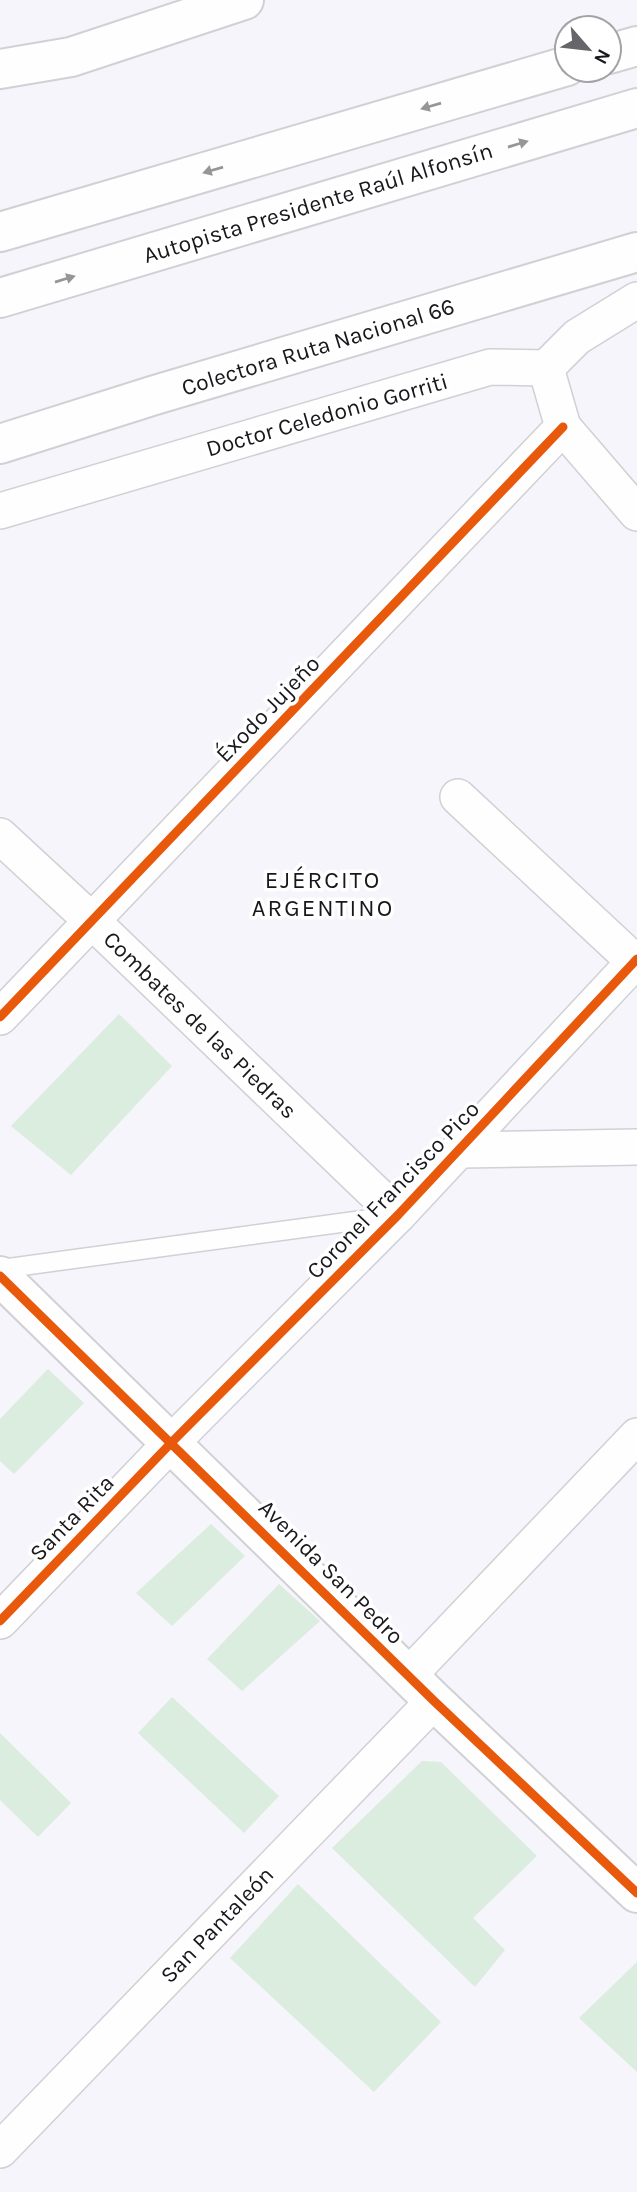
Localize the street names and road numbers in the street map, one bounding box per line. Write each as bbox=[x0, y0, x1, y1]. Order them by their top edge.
street label: Autopista Presidente Raúl Alfonsín bbox=[140, 137, 496, 269]
street label: Colectora Ruta Nacional 66 bbox=[178, 293, 458, 401]
street label: Doctor Celedonio Gorriti bbox=[203, 368, 451, 462]
street label: Éxodo Jujeño bbox=[210, 650, 326, 768]
street label: Combates de las Piedras bbox=[98, 926, 302, 1124]
street label: Coronel Francisco Pico bbox=[301, 1095, 485, 1285]
street label: Santa Rita bbox=[24, 1469, 120, 1567]
street label: Avenida San Pedro bbox=[253, 1494, 409, 1650]
street label: San Pantaleón bbox=[155, 1861, 279, 1989]

